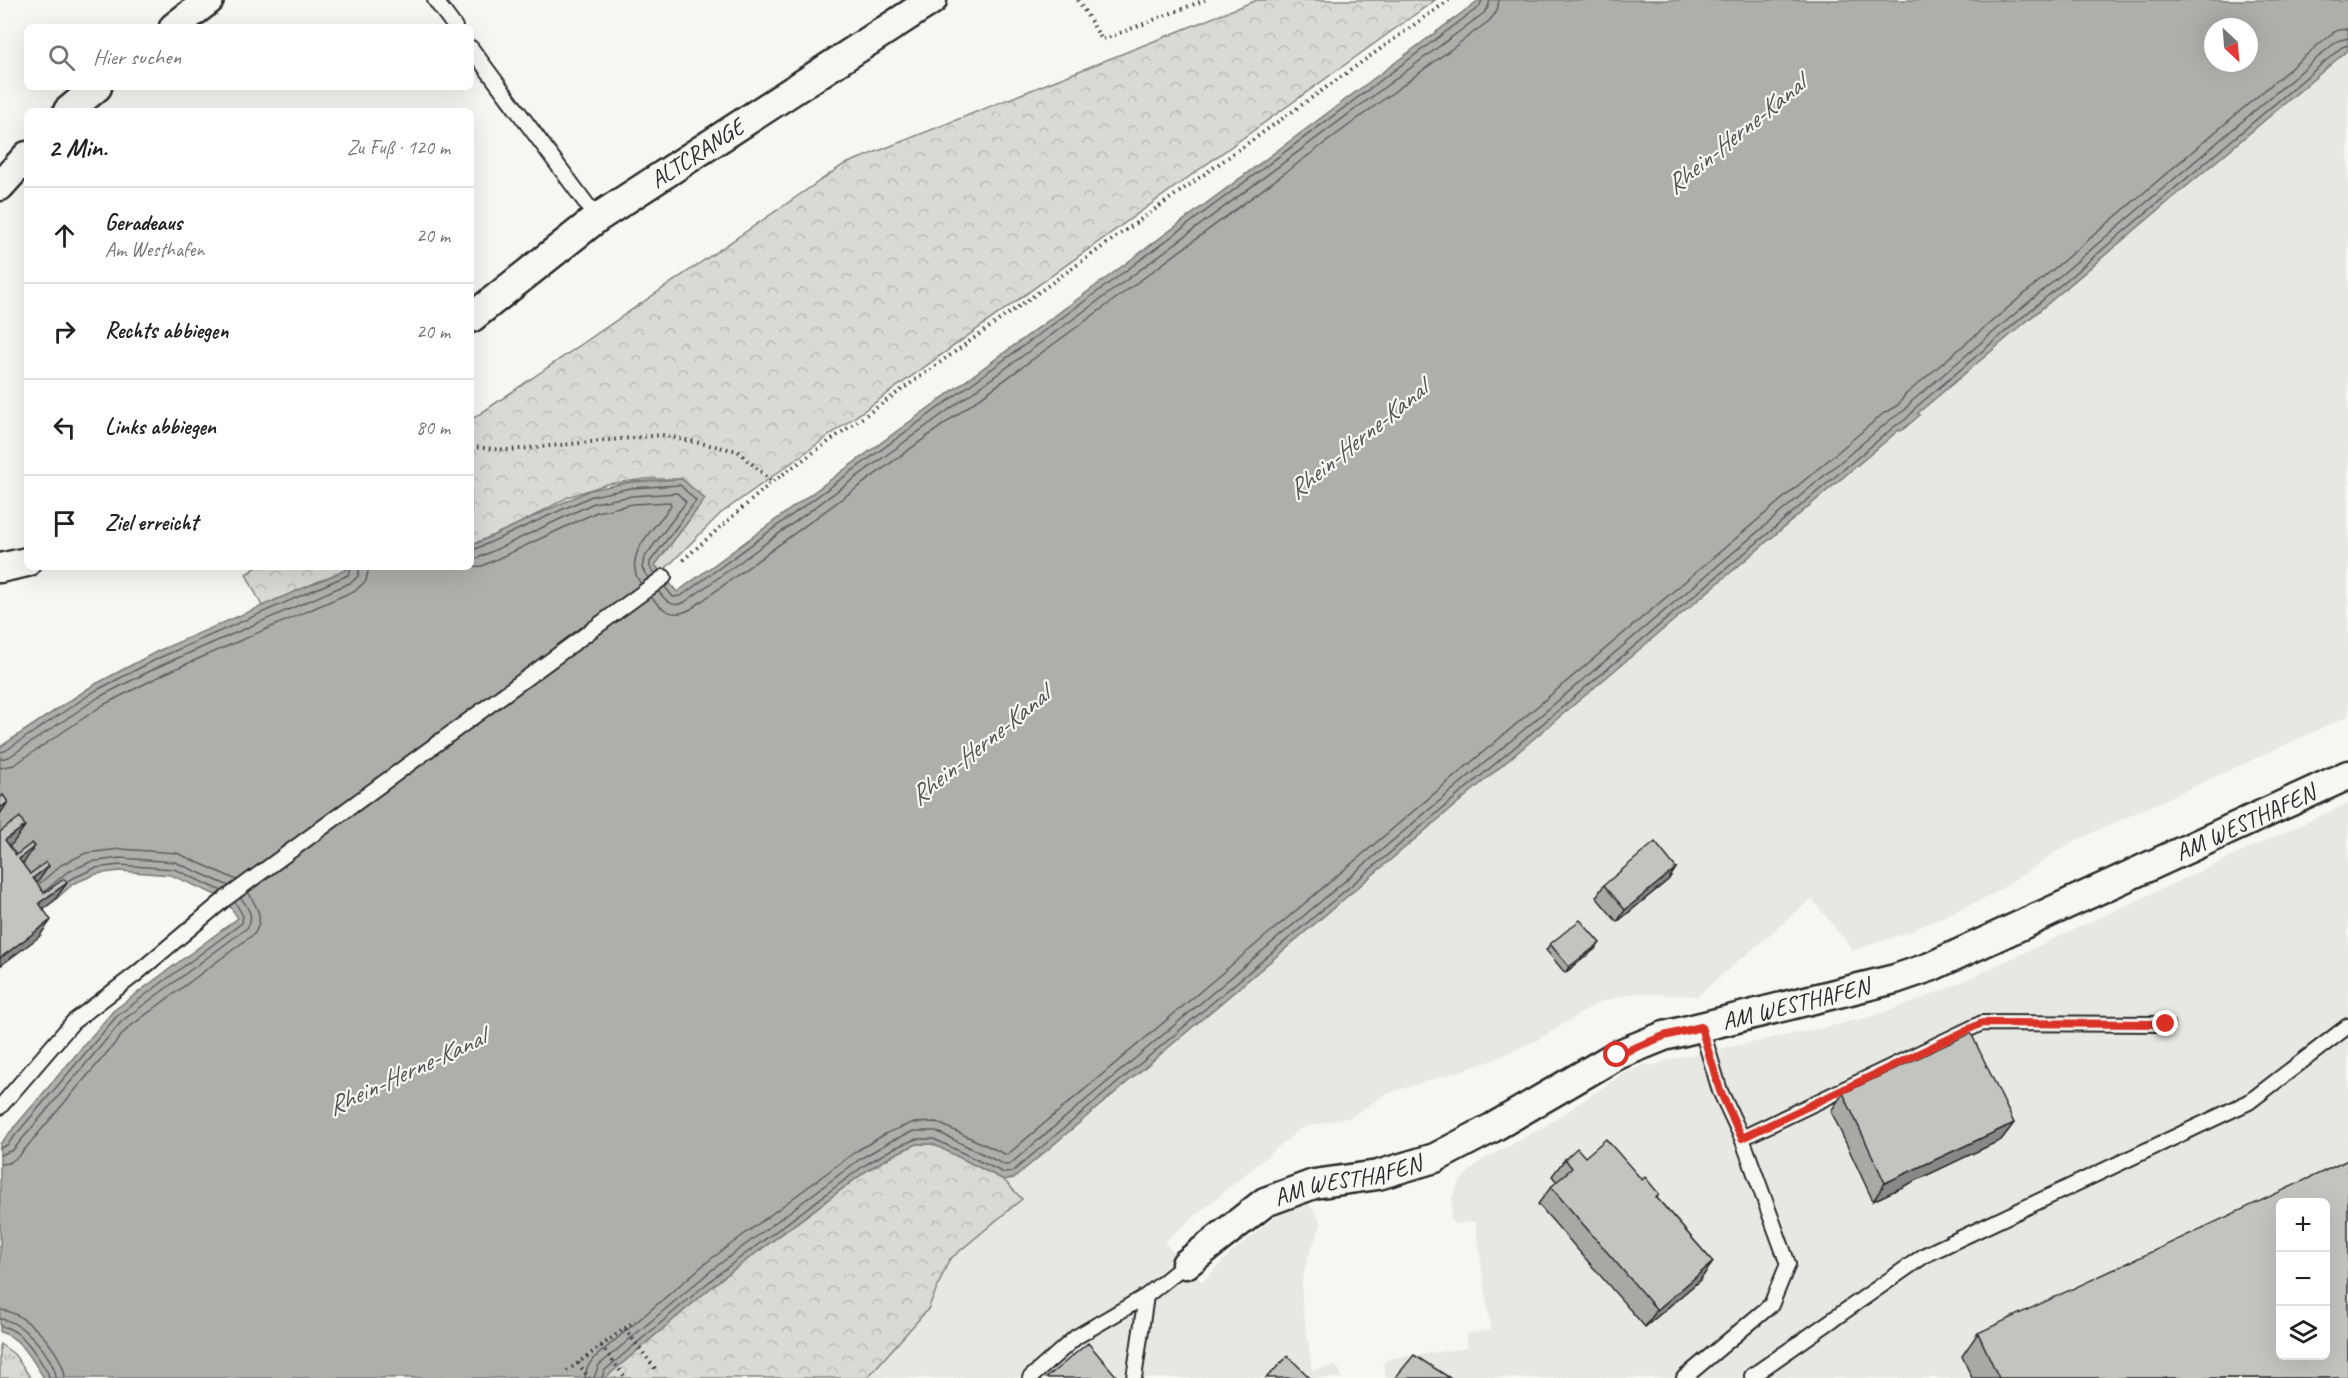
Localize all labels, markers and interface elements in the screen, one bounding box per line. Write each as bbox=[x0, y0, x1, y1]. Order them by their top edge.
north arrow bbox=[2204, 18, 2258, 72]
search box bbox=[24, 24, 474, 90]
icon: search bbox=[45, 41, 78, 74]
text: Hier suchen bbox=[93, 43, 181, 71]
water label: Rhein-Herne-Kanal bbox=[1658, 63, 1818, 201]
street label: ALTCRANGE bbox=[644, 110, 752, 195]
text: 2 Min. bbox=[48, 131, 107, 164]
text: Zu Fuß · 120 m bbox=[347, 135, 450, 160]
text: Geradeaus bbox=[105, 209, 182, 237]
icon: ahead bbox=[48, 219, 81, 252]
text: 20 m bbox=[416, 223, 450, 248]
text: Am Westhafen bbox=[105, 237, 204, 262]
icon: right bbox=[48, 315, 81, 348]
text: Rechts abbiegen bbox=[105, 317, 228, 345]
text: 20 m bbox=[416, 319, 450, 344]
water label: Rhein-Herne-Kanal bbox=[1280, 368, 1440, 506]
icon: left bbox=[48, 411, 81, 444]
text: Links abbiegen bbox=[105, 413, 216, 441]
text: 80 m bbox=[416, 415, 450, 440]
icon: arrive bbox=[48, 507, 81, 540]
text: Ziel erreicht bbox=[105, 509, 198, 537]
water label: Rhein-Herne-Kanal bbox=[902, 674, 1062, 812]
street label: AM WESTHAFEN bbox=[2170, 776, 2323, 867]
street label: AM WESTHAFEN bbox=[1719, 970, 1876, 1036]
route end bbox=[2152, 1010, 2178, 1036]
water label: Rhein-Herne-Kanal bbox=[322, 1017, 498, 1123]
route start bbox=[1603, 1041, 1629, 1067]
street label: AM WESTHAFEN bbox=[1269, 1147, 1428, 1213]
map controls bbox=[2276, 1198, 2330, 1360]
button: + bbox=[2276, 1198, 2330, 1252]
button: − bbox=[2276, 1252, 2330, 1306]
button: layers bbox=[2276, 1306, 2330, 1360]

